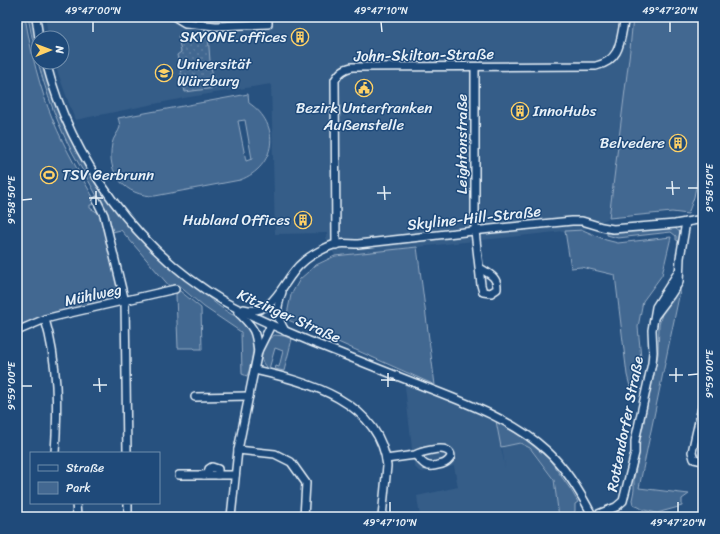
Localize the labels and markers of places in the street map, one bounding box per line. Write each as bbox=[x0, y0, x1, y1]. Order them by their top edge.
place label: SKYONE.offices bbox=[180, 24, 287, 50]
building icon: SKYONE.offices bbox=[290, 27, 310, 47]
place label: Universität Würzburg bbox=[177, 51, 252, 94]
school or university icon: Universität Würzburg bbox=[154, 63, 174, 83]
public building icon: Bezirk Unterfranken Außenstelle bbox=[354, 78, 374, 98]
place label: Bezirk Unterfranken Außenstelle bbox=[296, 95, 432, 138]
place label: InnoHubs bbox=[532, 98, 596, 124]
building icon: InnoHubs bbox=[510, 101, 530, 121]
place label: Belvedere bbox=[600, 130, 665, 156]
building icon: Belvedere bbox=[668, 133, 688, 153]
place label: TSV Gerbrunn bbox=[62, 162, 154, 188]
sports icon: TSV Gerbrunn bbox=[39, 165, 59, 185]
place label: Hubland Offices bbox=[183, 207, 291, 233]
building icon: Hubland Offices bbox=[293, 210, 313, 230]

